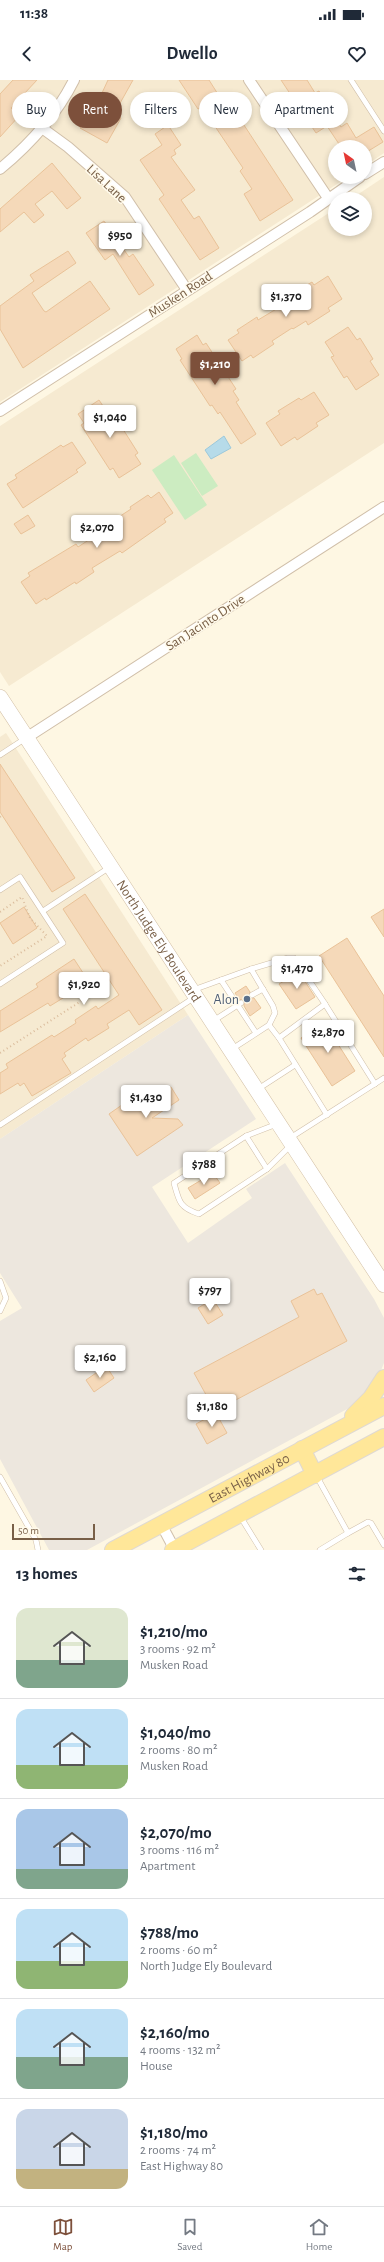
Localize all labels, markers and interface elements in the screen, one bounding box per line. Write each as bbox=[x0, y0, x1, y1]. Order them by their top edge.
text: 11:38 bbox=[20, 6, 48, 21]
icon: back bbox=[16, 43, 38, 65]
icon: heart bbox=[346, 43, 368, 65]
text: Dwello bbox=[166, 45, 218, 63]
chip: Buy bbox=[12, 92, 60, 128]
chip: Rent bbox=[68, 92, 122, 128]
chip: Filters bbox=[130, 92, 191, 128]
chip: New bbox=[199, 92, 252, 128]
chip: Apartment bbox=[260, 92, 348, 128]
north arrow bbox=[328, 140, 372, 184]
map controls bbox=[328, 140, 372, 236]
street label: Lisa Lane bbox=[84, 162, 129, 206]
button: layers bbox=[328, 192, 372, 236]
pin: $950 bbox=[96, 223, 144, 257]
text: $950 bbox=[108, 229, 132, 242]
street label: Musken Road bbox=[146, 269, 215, 321]
pin: $1,370 bbox=[253, 284, 319, 318]
text: $1,370 bbox=[270, 290, 302, 303]
pin: $1,210 bbox=[182, 352, 248, 386]
text: $1,210 bbox=[199, 358, 231, 371]
pin: $1,040 bbox=[77, 405, 143, 439]
text: $1,040 bbox=[93, 411, 127, 424]
pin: $2,070 bbox=[64, 515, 130, 549]
text: $2,070 bbox=[80, 521, 114, 534]
street label: San Jacinto Drive bbox=[163, 592, 248, 654]
street label: North Judge Ely Boulevard bbox=[113, 878, 203, 1005]
pin: $1,470 bbox=[264, 956, 330, 990]
text: $1,470 bbox=[281, 962, 313, 975]
pin: $1,920 bbox=[51, 972, 117, 1006]
text: $1,920 bbox=[68, 978, 100, 991]
place label: Alon bbox=[213, 993, 239, 1007]
marker: Alon bbox=[242, 994, 252, 1004]
pin: $2,870 bbox=[295, 1020, 361, 1054]
text: $2,870 bbox=[311, 1026, 345, 1039]
pin: $1,430 bbox=[113, 1085, 179, 1119]
text: $1,430 bbox=[130, 1091, 162, 1104]
pin: $788 bbox=[180, 1152, 228, 1186]
text: $788 bbox=[192, 1158, 216, 1171]
pin: $797 bbox=[186, 1278, 234, 1312]
text: $797 bbox=[198, 1284, 222, 1297]
pin: $2,160 bbox=[67, 1345, 133, 1379]
text: $2,160 bbox=[84, 1351, 116, 1364]
pin: $1,180 bbox=[179, 1394, 245, 1428]
text: $1,180 bbox=[196, 1400, 228, 1413]
street label: East Highway 80 bbox=[207, 1451, 292, 1506]
scale bar bbox=[12, 1522, 95, 1541]
text: 50 m bbox=[18, 1525, 39, 1536]
icon: filters bbox=[346, 1563, 368, 1585]
text: 13 homes bbox=[16, 1565, 78, 1582]
text: $1,210/mo bbox=[140, 1623, 208, 1640]
icon: home bbox=[48, 1624, 96, 1672]
text: 3 rooms · 92 m² bbox=[140, 1643, 216, 1656]
text: Musken Road bbox=[140, 1659, 208, 1672]
text: $1,040/mo bbox=[140, 1724, 211, 1741]
icon: home bbox=[48, 1725, 96, 1773]
text: 2 rooms · 80 m² bbox=[140, 1744, 217, 1757]
text: Musken Road bbox=[140, 1760, 208, 1773]
text: $2,070/mo bbox=[140, 1824, 212, 1841]
icon: home bbox=[48, 1825, 96, 1873]
text: 3 rooms · 116 m² bbox=[140, 1844, 219, 1857]
text: Apartment bbox=[140, 1860, 195, 1873]
text: $788/mo bbox=[140, 1924, 199, 1941]
icon: home bbox=[48, 1925, 96, 1973]
text: 2 rooms · 60 m² bbox=[140, 1944, 217, 1957]
text: North Judge Ely Boulevard bbox=[140, 1960, 272, 1973]
text: $2,160/mo bbox=[140, 2024, 210, 2041]
icon: home bbox=[48, 2025, 96, 2073]
text: 4 rooms · 132 m² bbox=[140, 2044, 221, 2057]
text: House bbox=[140, 2060, 172, 2073]
text: $1,180/mo bbox=[140, 2124, 208, 2141]
icon: home bbox=[48, 2125, 96, 2173]
text: 2 rooms · 74 m² bbox=[140, 2144, 216, 2157]
text: East Highway 80 bbox=[140, 2160, 223, 2173]
tab: Map bbox=[52, 2216, 74, 2253]
tab: Saved bbox=[177, 2216, 202, 2253]
tab: Home bbox=[306, 2216, 332, 2253]

